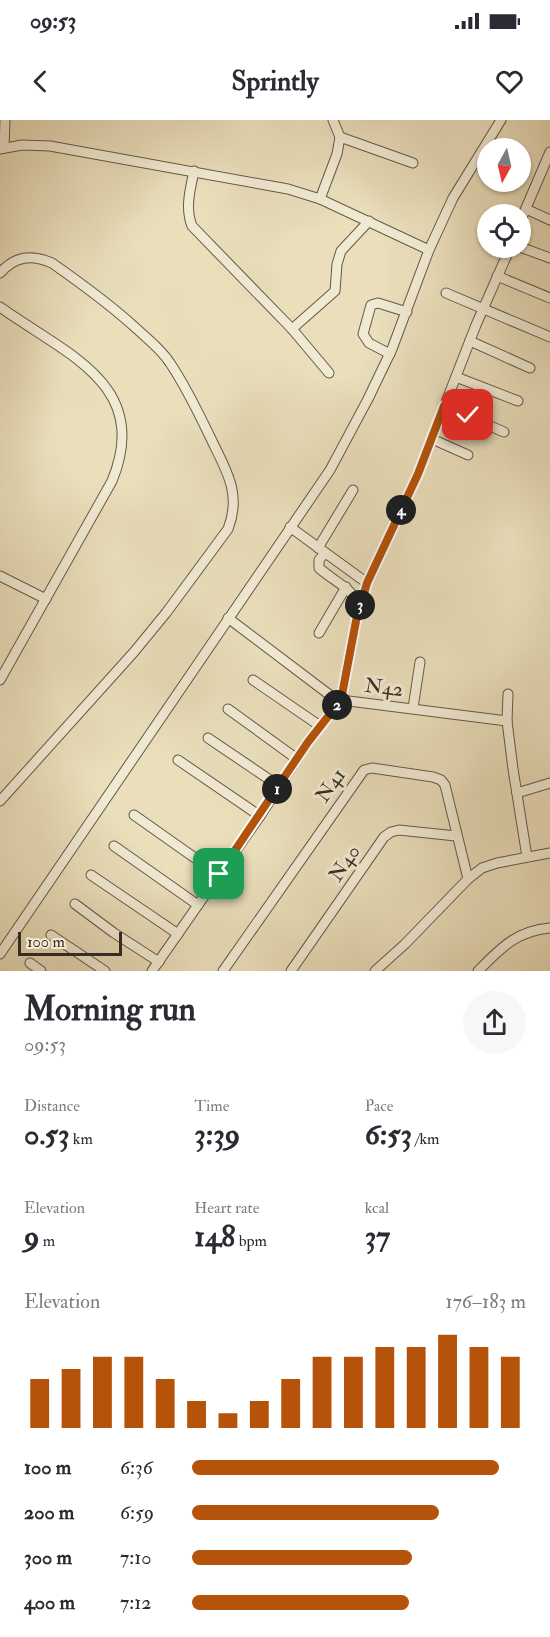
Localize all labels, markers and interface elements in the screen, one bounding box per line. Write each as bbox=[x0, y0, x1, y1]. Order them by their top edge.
text: 09:53 bbox=[30, 7, 76, 35]
icon: back bbox=[24, 65, 57, 98]
text: Sprintly bbox=[231, 65, 319, 98]
icon: heart bbox=[493, 65, 526, 98]
north arrow bbox=[477, 138, 531, 192]
map controls bbox=[477, 138, 531, 258]
button: locate bbox=[477, 204, 531, 258]
pin bbox=[442, 389, 493, 440]
icon: check bbox=[451, 398, 484, 431]
pin: 4 bbox=[386, 495, 416, 525]
text: 4 bbox=[397, 500, 405, 520]
pin: 3 bbox=[345, 590, 375, 620]
text: 3 bbox=[357, 595, 363, 615]
street label: N42 bbox=[363, 673, 405, 702]
pin: 2 bbox=[322, 690, 352, 720]
text: 2 bbox=[333, 695, 341, 715]
street label: N41 bbox=[310, 763, 351, 807]
pin: 1 bbox=[262, 774, 292, 804]
text: 1 bbox=[274, 779, 280, 799]
street label: N40 bbox=[323, 840, 366, 886]
pin bbox=[193, 848, 244, 899]
icon: arrive bbox=[202, 857, 235, 890]
scale bar bbox=[18, 929, 122, 956]
text: 100 m bbox=[27, 932, 65, 952]
text: Morning run bbox=[24, 989, 196, 1030]
button: share bbox=[463, 991, 526, 1054]
text: 09:53 bbox=[24, 1032, 66, 1057]
text: Distance bbox=[24, 1096, 80, 1116]
text: Time bbox=[194, 1096, 229, 1116]
text: Pace bbox=[365, 1096, 393, 1116]
text: 0.53 bbox=[24, 1116, 69, 1153]
text: 3:39 bbox=[194, 1116, 240, 1153]
text: 6:53 bbox=[365, 1116, 412, 1153]
text: km bbox=[69, 1129, 93, 1149]
text: /km bbox=[412, 1129, 439, 1149]
text: Elevation bbox=[24, 1198, 85, 1218]
text: Heart rate bbox=[194, 1198, 259, 1218]
text: kcal bbox=[365, 1198, 389, 1218]
text: 9 bbox=[24, 1218, 39, 1255]
text: 148 bbox=[194, 1218, 235, 1255]
text: 37 bbox=[365, 1218, 390, 1255]
text: m bbox=[39, 1231, 55, 1251]
text: bpm bbox=[235, 1231, 267, 1251]
text: Elevation bbox=[24, 1289, 100, 1314]
text: 176–183 m bbox=[446, 1289, 526, 1314]
text: 100 m bbox=[24, 1455, 71, 1480]
text: 6:36 bbox=[120, 1455, 153, 1480]
text: 200 m bbox=[24, 1500, 74, 1525]
text: 6:59 bbox=[120, 1500, 154, 1525]
text: 300 m bbox=[24, 1545, 72, 1570]
text: 7:10 bbox=[120, 1545, 151, 1570]
text: 400 m bbox=[24, 1590, 75, 1615]
text: 7:12 bbox=[120, 1590, 151, 1615]

